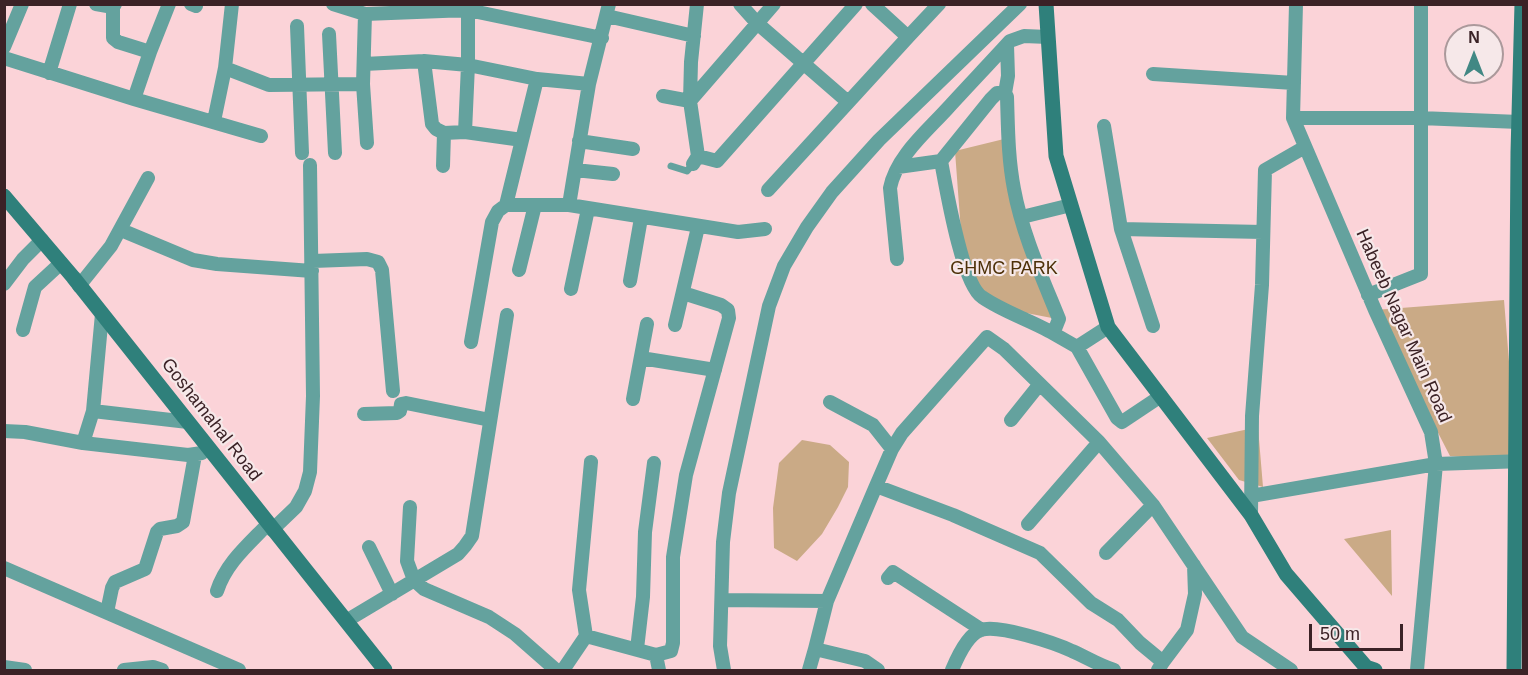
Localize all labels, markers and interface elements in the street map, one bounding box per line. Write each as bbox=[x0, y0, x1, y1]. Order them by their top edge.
north arrow bbox=[1444, 24, 1504, 84]
text: N bbox=[1468, 29, 1480, 46]
street label: Habeeb Nagar Main Road bbox=[1351, 226, 1455, 426]
park label: GHMC PARK bbox=[950, 258, 1058, 280]
street label: Goshamahal Road bbox=[156, 354, 266, 486]
scale bar bbox=[1312, 612, 1406, 650]
text: 50 m bbox=[1320, 624, 1360, 644]

